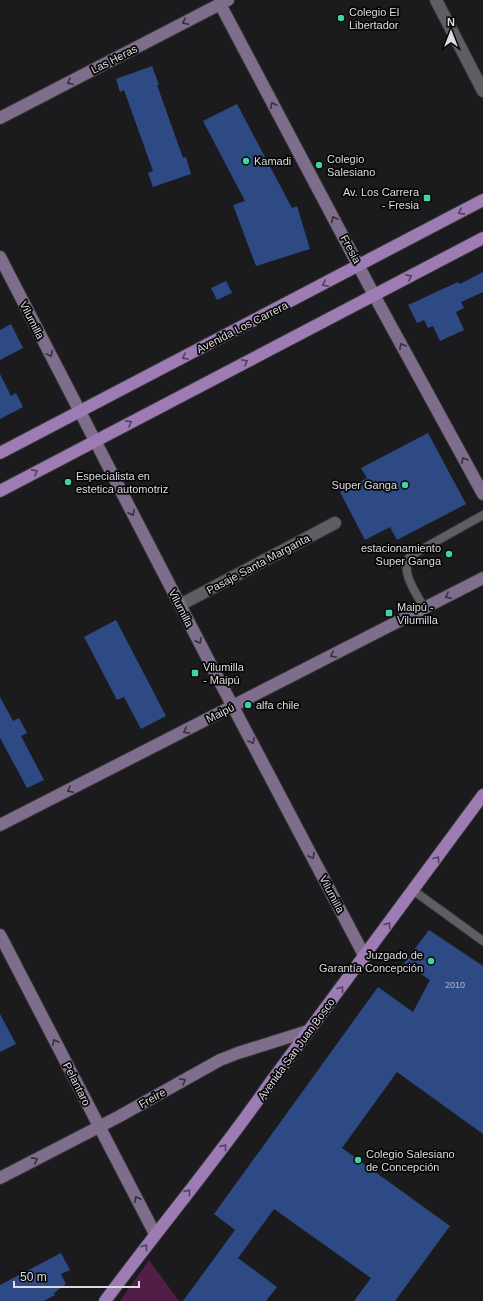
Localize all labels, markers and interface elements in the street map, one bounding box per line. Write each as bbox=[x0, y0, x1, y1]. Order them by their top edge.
place label: Colegio El Libertador bbox=[349, 6, 399, 31]
north arrow bbox=[431, 12, 471, 52]
marker: Colegio El Libertador bbox=[336, 13, 346, 23]
text: N bbox=[447, 16, 455, 28]
one-way arrow bbox=[182, 17, 189, 25]
street label: Las Heras bbox=[89, 42, 140, 76]
one-way arrow bbox=[67, 77, 74, 85]
one-way arrow bbox=[270, 101, 278, 109]
place label: Colegio Salesiano bbox=[327, 153, 375, 178]
place label: Kamadi bbox=[254, 155, 291, 167]
marker: Kamadi bbox=[241, 156, 251, 166]
marker: Colegio Salesiano bbox=[314, 160, 324, 170]
place label: Av. Los Carrera - Fresia bbox=[343, 186, 420, 211]
marker: Av. Los Carrera - Fresia bbox=[422, 193, 432, 203]
one-way arrow bbox=[457, 207, 465, 215]
one-way arrow bbox=[332, 216, 339, 223]
street label: Fresia bbox=[339, 233, 364, 266]
one-way arrow bbox=[404, 274, 412, 282]
one-way arrow bbox=[322, 279, 329, 287]
street label: Avenida Los Carrera bbox=[194, 298, 290, 355]
street label: Vilumilla bbox=[17, 299, 47, 342]
one-way arrow bbox=[399, 343, 407, 350]
one-way arrow bbox=[45, 350, 53, 357]
one-way arrow bbox=[181, 352, 189, 360]
one-way arrow bbox=[240, 360, 248, 367]
one-way arrow bbox=[125, 420, 133, 427]
one-way arrow bbox=[462, 457, 469, 464]
one-way arrow bbox=[30, 470, 38, 477]
place label: Especialista en estetica automotriz bbox=[76, 470, 168, 495]
marker: Especialista en estetica automotriz bbox=[63, 477, 73, 487]
place label: Super Ganga bbox=[332, 479, 398, 491]
marker: Super Ganga bbox=[400, 480, 410, 490]
one-way arrow bbox=[127, 509, 135, 516]
street label: Pasaje Santa Margarita bbox=[204, 531, 312, 596]
place label: estacionamiento Super Ganga bbox=[361, 542, 442, 567]
marker: estacionamiento Super Ganga bbox=[444, 549, 454, 559]
street label: Vilumilla bbox=[166, 587, 196, 630]
one-way arrow bbox=[445, 591, 453, 599]
place label: Maipú - Vilumilla bbox=[397, 601, 439, 626]
marker: Maipú - Vilumilla bbox=[384, 608, 394, 618]
one-way arrow bbox=[194, 636, 201, 644]
one-way arrow bbox=[330, 651, 337, 658]
place label: Vilumilla - Maipú bbox=[203, 661, 245, 686]
marker: Vilumilla - Maipú bbox=[190, 668, 200, 678]
place label: alfa chile bbox=[256, 699, 299, 711]
marker: alfa chile bbox=[243, 700, 253, 710]
street label: Maipú bbox=[204, 701, 236, 725]
one-way arrow bbox=[183, 726, 190, 734]
one-way arrow bbox=[247, 737, 254, 744]
one-way arrow bbox=[67, 785, 75, 793]
one-way arrow bbox=[307, 852, 315, 859]
one-way arrow bbox=[432, 856, 440, 863]
street label: Vilumilla bbox=[317, 873, 347, 916]
one-way arrow bbox=[383, 923, 390, 930]
place label: Juzgado de Garantía Concepción bbox=[319, 949, 423, 974]
marker: Juzgado de Garantía Concepción bbox=[426, 956, 436, 966]
house number: 2010 bbox=[445, 980, 465, 990]
one-way arrow bbox=[336, 986, 343, 993]
street label: Avenida San Juan Bosco bbox=[255, 996, 337, 1102]
one-way arrow bbox=[52, 1038, 60, 1046]
street label: Pelantaro bbox=[61, 1060, 93, 1108]
one-way arrow bbox=[178, 1079, 186, 1086]
street label: Freire bbox=[137, 1086, 167, 1110]
one-way arrow bbox=[219, 1145, 226, 1152]
place label: Colegio Salesiano de Concepción bbox=[366, 1148, 455, 1173]
marker: Colegio Salesiano de Concepción bbox=[353, 1155, 363, 1165]
one-way arrow bbox=[30, 1157, 38, 1165]
one-way arrow bbox=[183, 1190, 190, 1197]
one-way arrow bbox=[134, 1196, 142, 1203]
one-way arrow bbox=[140, 1245, 147, 1252]
scale bar bbox=[14, 1263, 139, 1289]
text: 50 m bbox=[20, 1270, 47, 1284]

